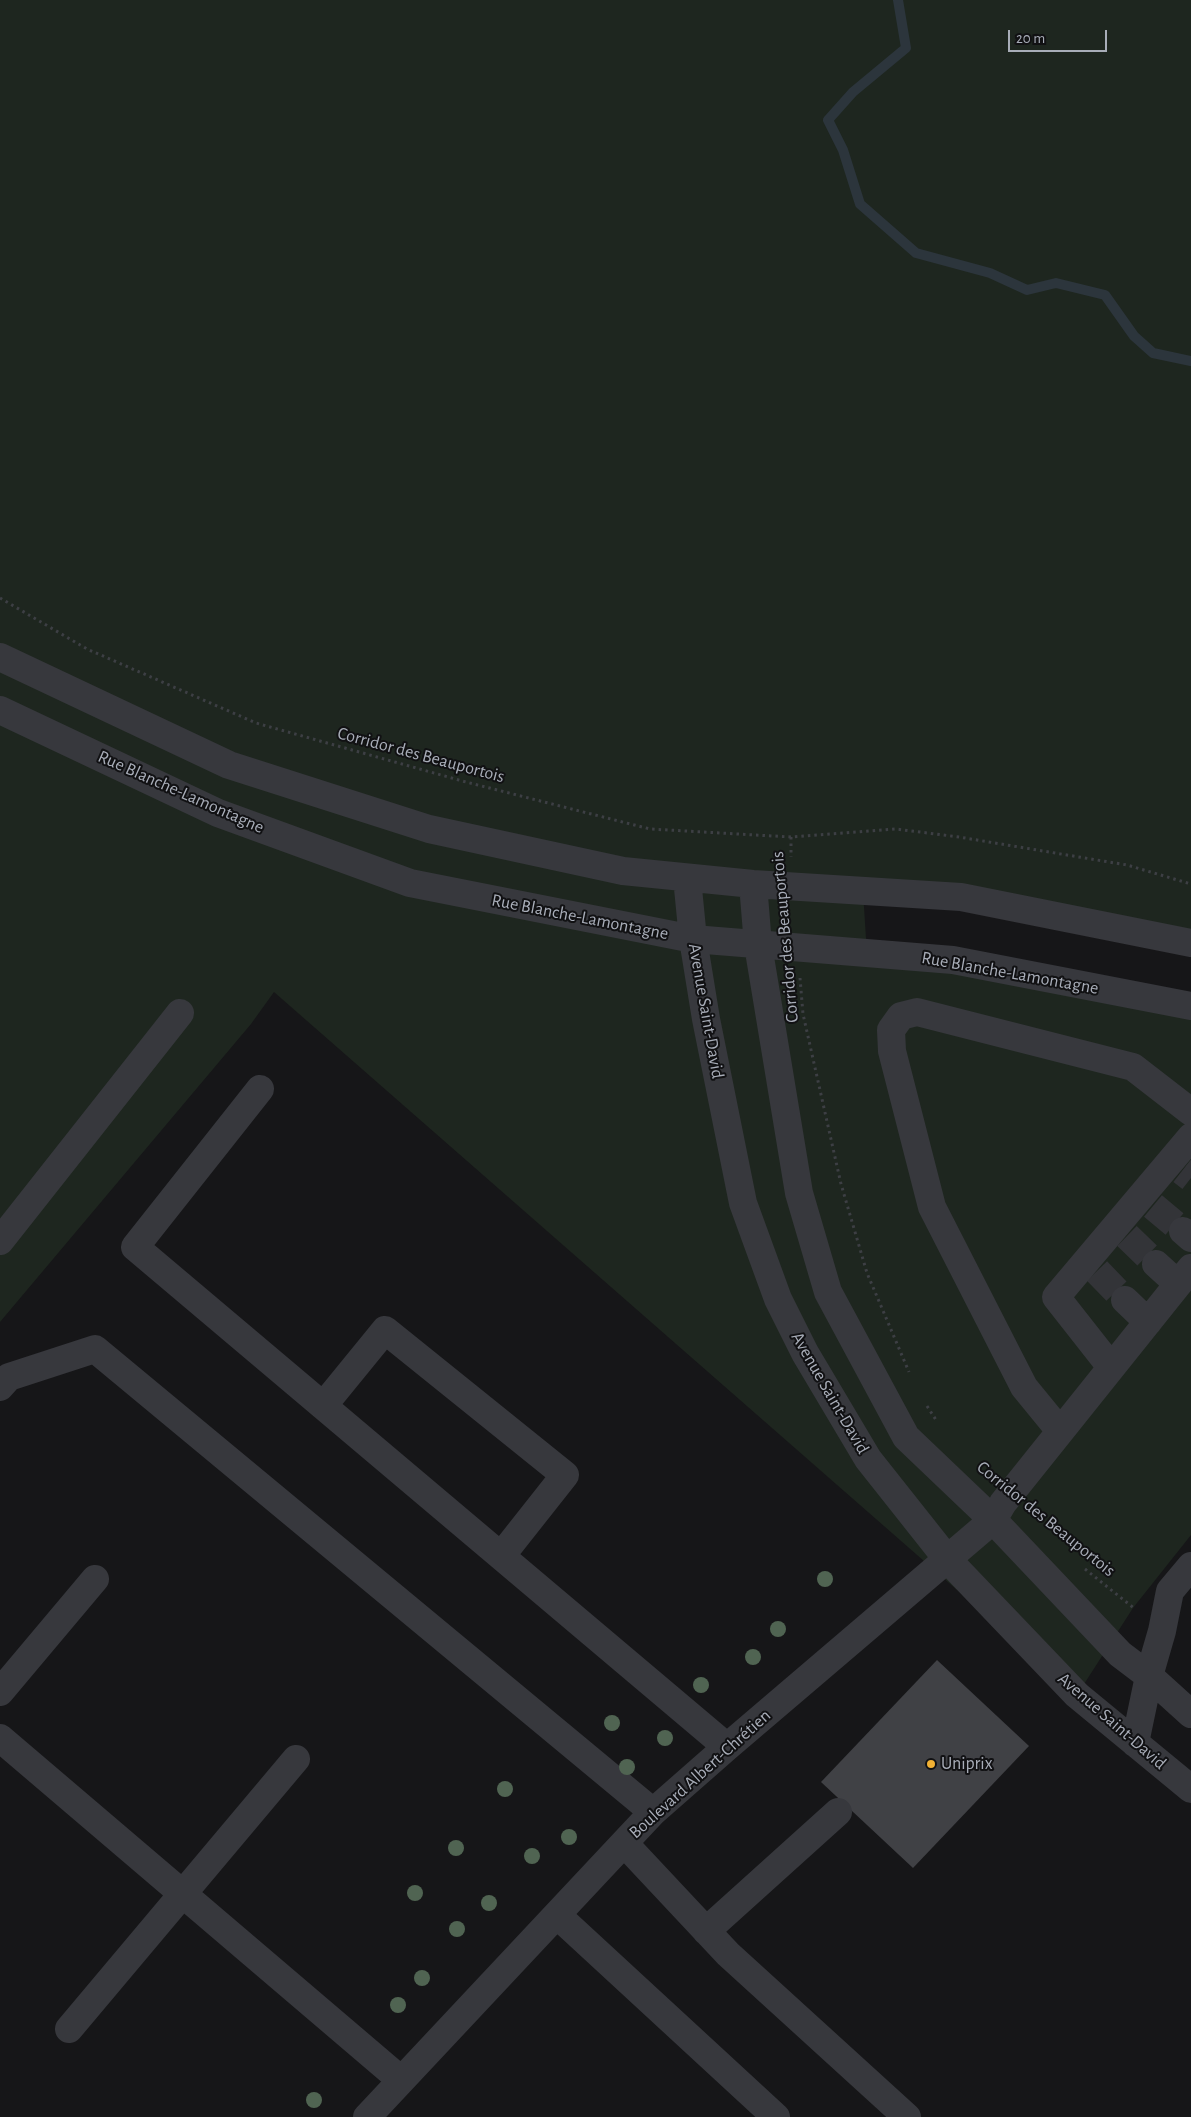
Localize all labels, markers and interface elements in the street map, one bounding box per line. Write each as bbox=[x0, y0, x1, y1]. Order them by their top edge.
scale bar bbox=[1011, 20, 1110, 52]
text: 20 m bbox=[1016, 31, 1045, 46]
street label: Corridor des Beauportois bbox=[335, 722, 507, 788]
street label: Rue Blanche-Lamontagne bbox=[95, 746, 267, 838]
street label: Corridor des Beauportois bbox=[767, 850, 803, 1024]
street label: Rue Blanche-Lamontagne bbox=[490, 889, 670, 945]
street label: Avenue Saint-David bbox=[683, 942, 729, 1080]
street label: Rue Blanche-Lamontagne bbox=[920, 947, 1100, 999]
street label: Avenue Saint-David bbox=[786, 1328, 874, 1458]
street label: Corridor des Beauportois bbox=[972, 1457, 1120, 1581]
street label: Avenue Saint-David bbox=[1053, 1668, 1171, 1774]
street label: Boulevard Albert-Chrétien bbox=[625, 1705, 775, 1843]
place label: Uniprix bbox=[941, 1753, 993, 1775]
marker: Uniprix bbox=[925, 1758, 937, 1770]

